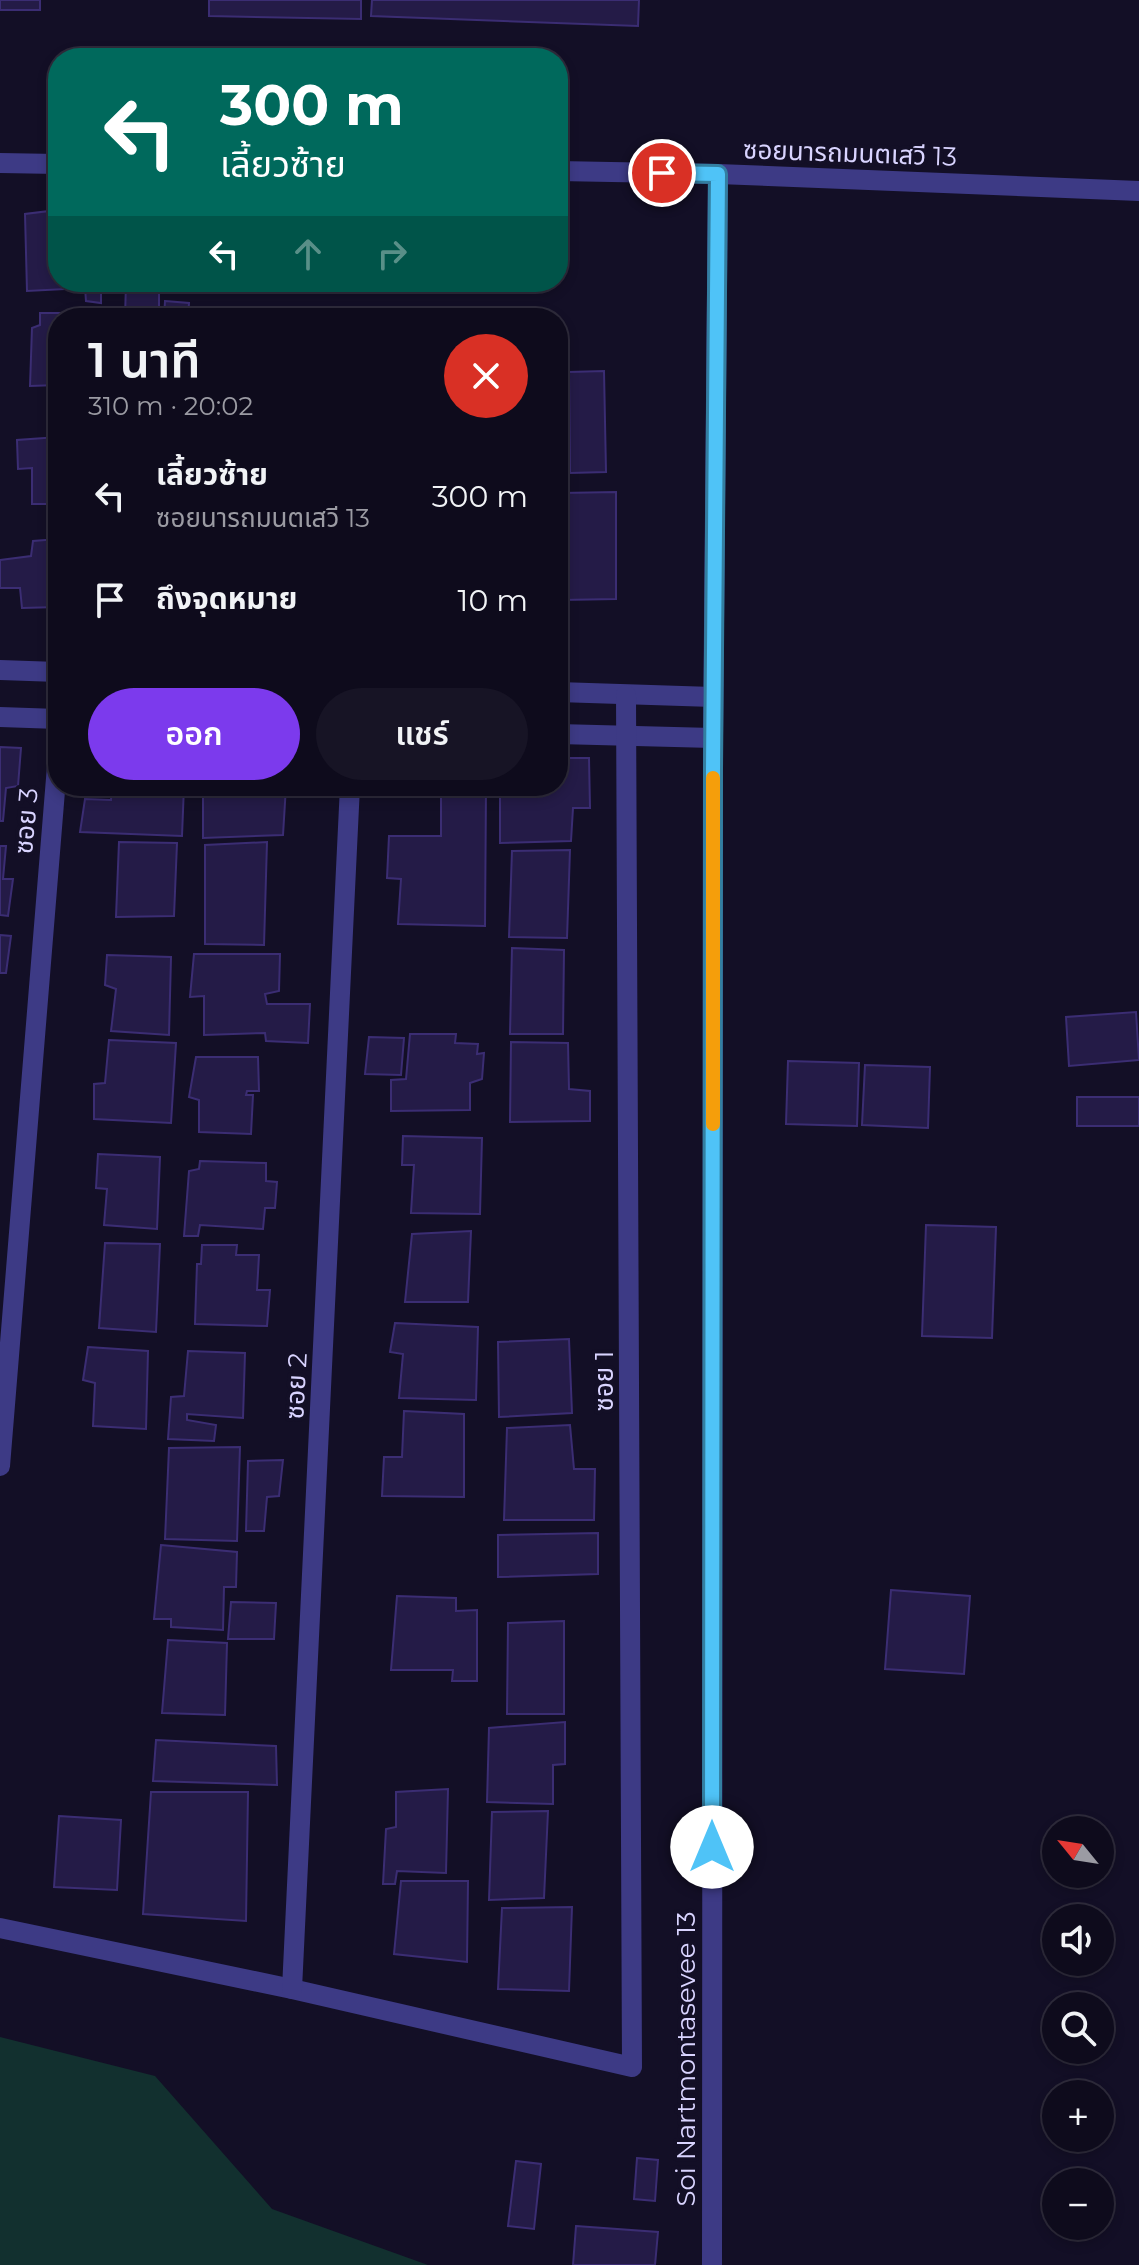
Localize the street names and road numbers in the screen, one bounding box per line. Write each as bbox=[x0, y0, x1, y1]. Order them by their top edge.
street label: ซอยนารถมนตเสวี 13 bbox=[742, 133, 958, 173]
street label: ซอย 3 bbox=[7, 787, 45, 855]
street label: ซอย 1 bbox=[588, 1350, 620, 1412]
street label: ซอย 2 bbox=[278, 1352, 314, 1420]
street label: Soi Nartmontasevee 13 bbox=[670, 1912, 702, 2206]

